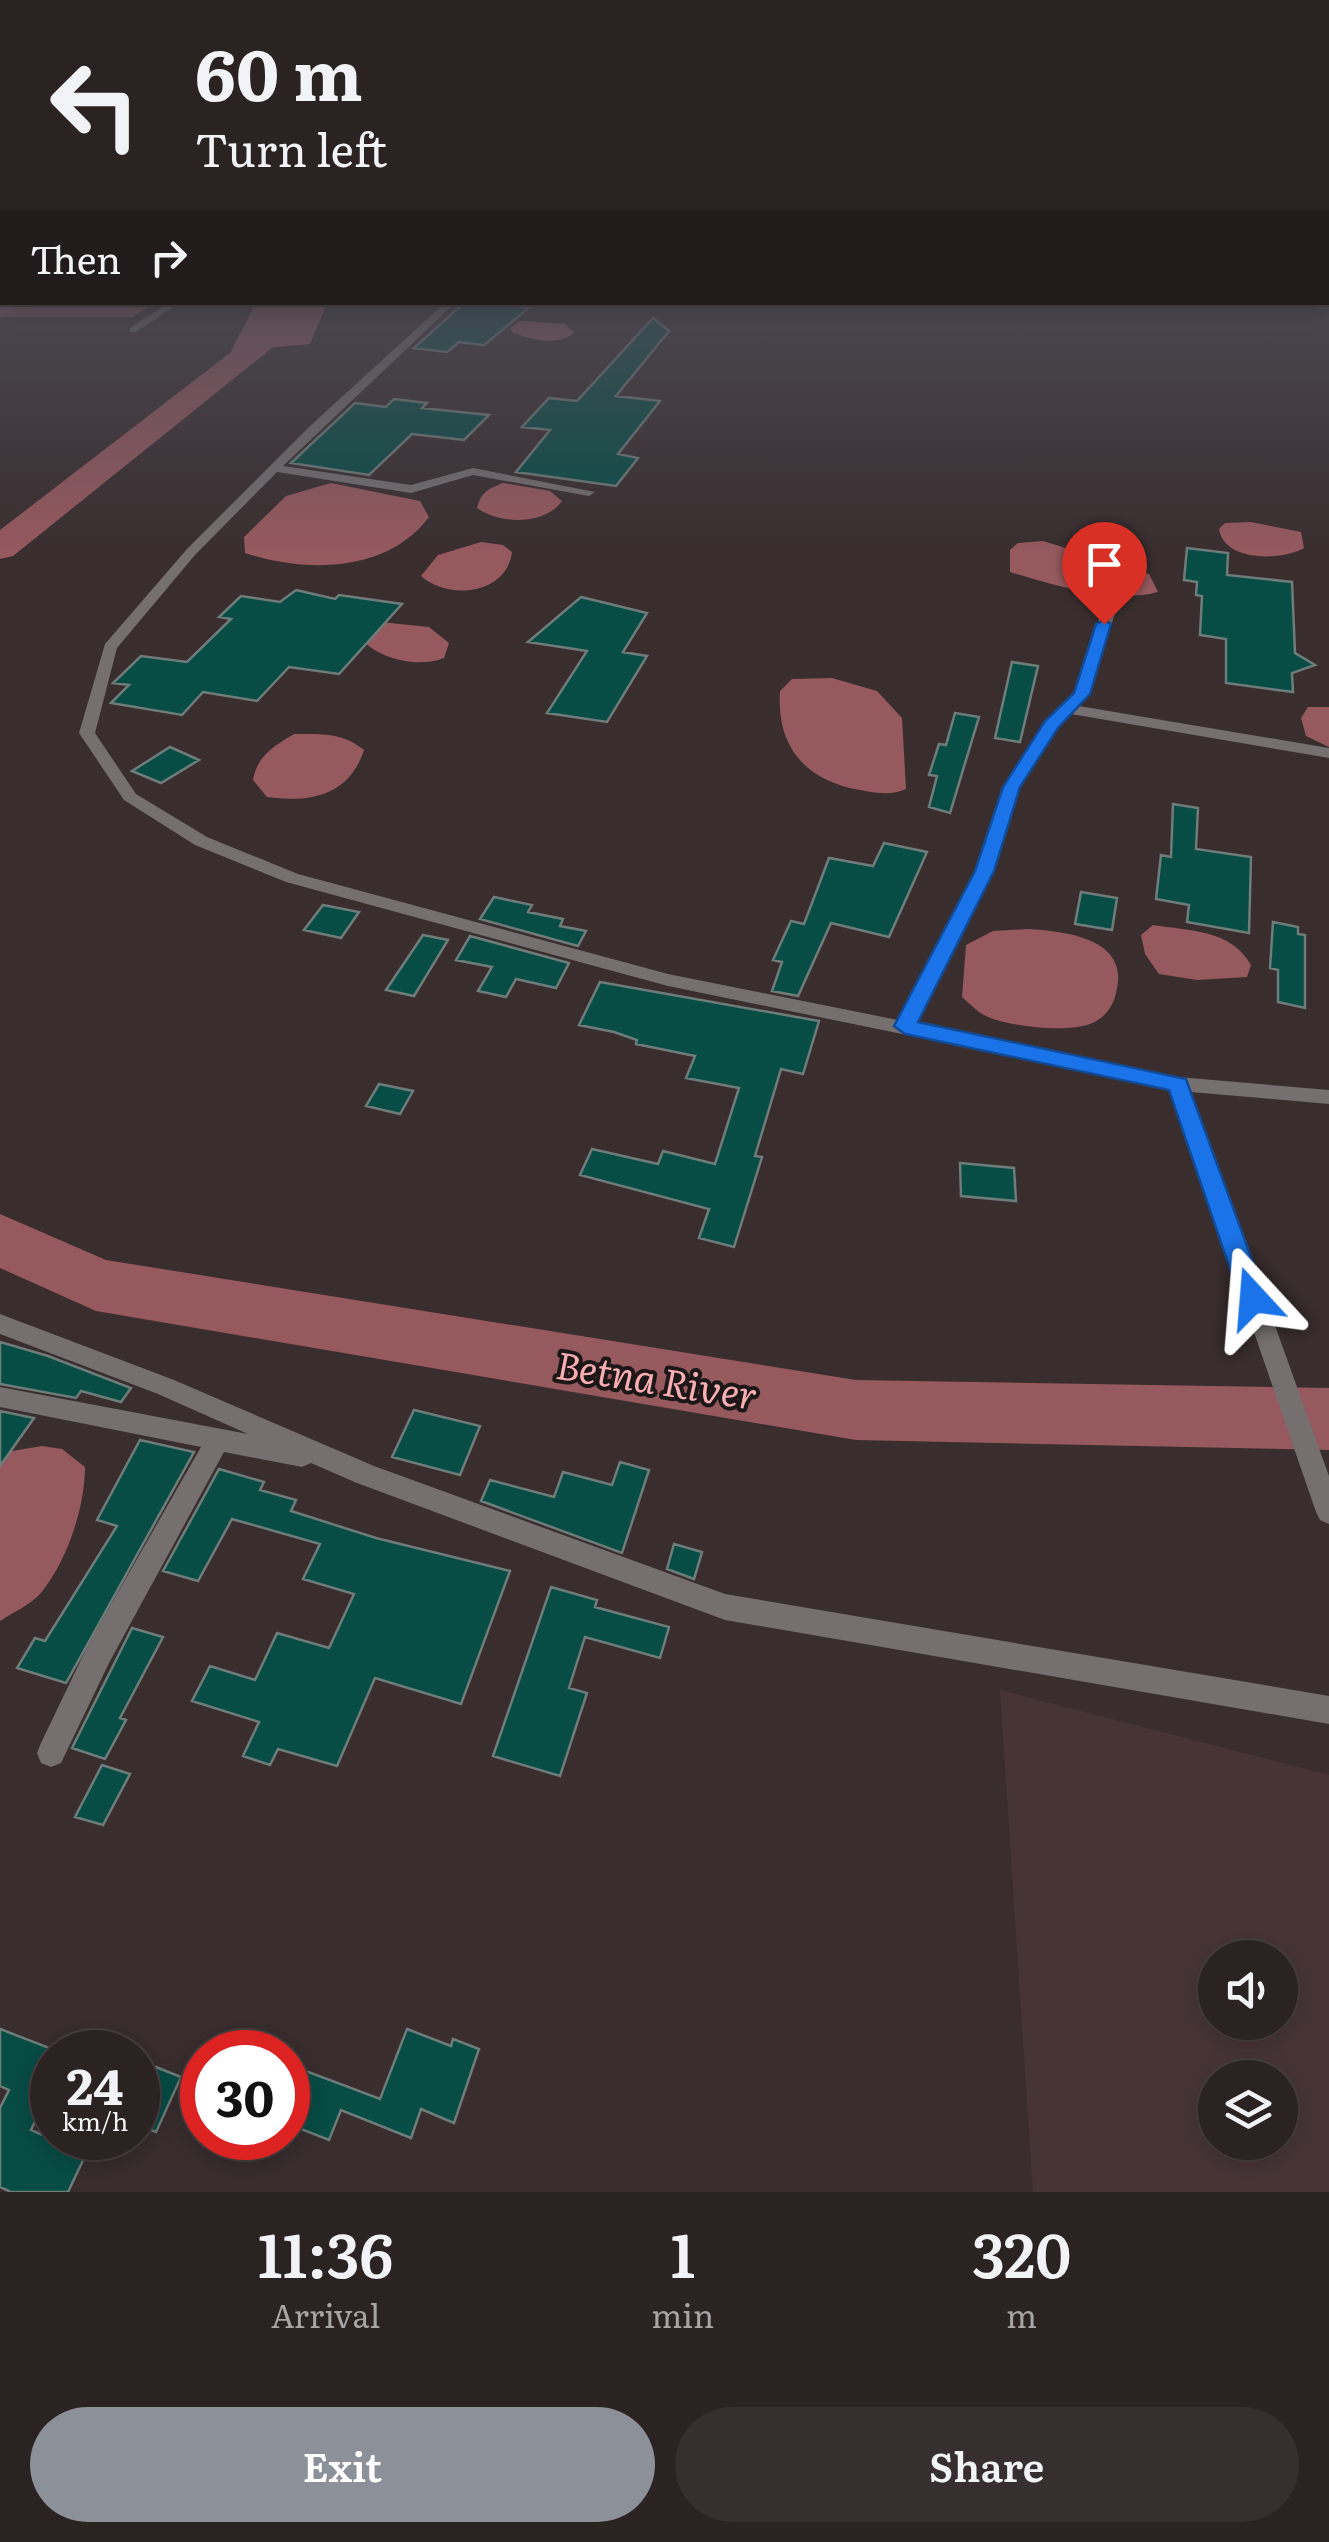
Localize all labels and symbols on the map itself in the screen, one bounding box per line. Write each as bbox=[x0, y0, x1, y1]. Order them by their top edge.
pin bbox=[1062, 522, 1147, 625]
position arrow bbox=[1201, 1246, 1305, 1350]
water label: Betna River bbox=[552, 1334, 762, 1422]
speed limit sign: 30 bbox=[180, 2030, 310, 2160]

